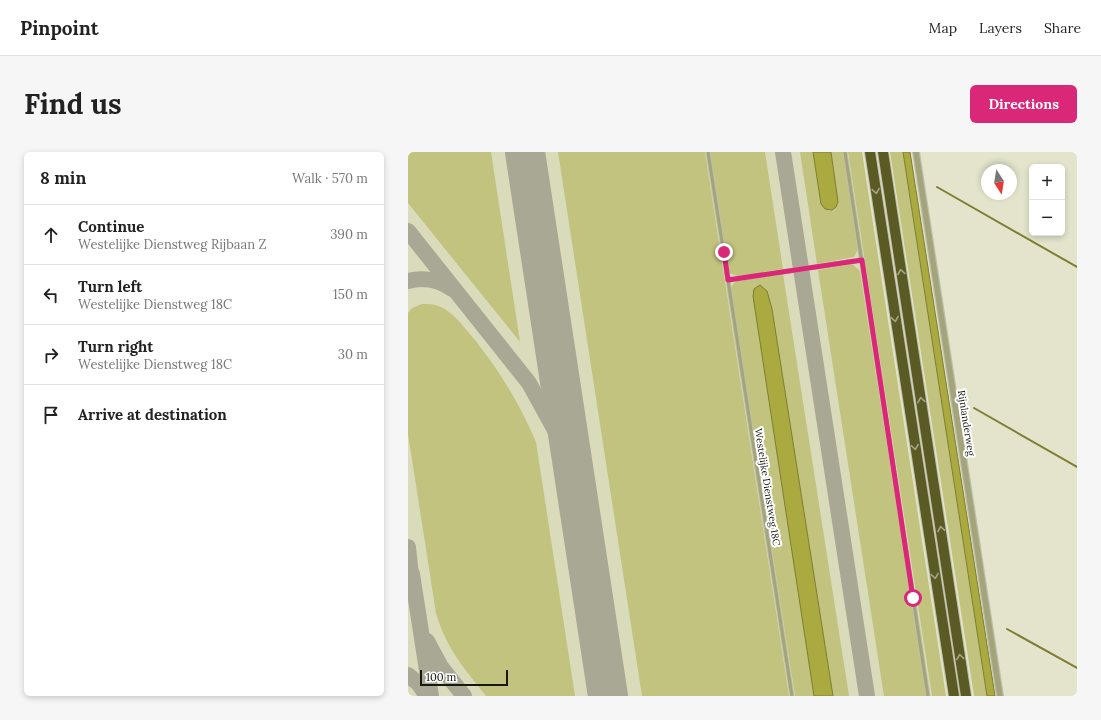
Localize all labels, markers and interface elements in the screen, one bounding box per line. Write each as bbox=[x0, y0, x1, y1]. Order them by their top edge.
text: Pinpoint bbox=[20, 16, 99, 40]
text: Map bbox=[929, 19, 957, 37]
text: Layers bbox=[979, 19, 1022, 37]
text: Share bbox=[1044, 19, 1081, 37]
button: Directions bbox=[970, 85, 1077, 123]
text: Find us bbox=[24, 86, 122, 122]
north arrow bbox=[981, 164, 1017, 200]
map controls bbox=[1029, 164, 1065, 236]
button: + bbox=[1029, 164, 1065, 200]
text: 8 min bbox=[40, 167, 86, 189]
text: Walk · 570 m bbox=[292, 170, 368, 187]
one-way arrow bbox=[871, 187, 879, 194]
button: − bbox=[1029, 200, 1065, 236]
text: Continue bbox=[78, 217, 144, 236]
icon: ahead bbox=[40, 224, 62, 246]
text: 390 m bbox=[330, 226, 368, 243]
text: Westelijke Dienstweg Rijbaan Z bbox=[78, 236, 266, 253]
route end bbox=[715, 243, 733, 261]
one-way arrow bbox=[897, 269, 906, 275]
text: Turn left bbox=[78, 277, 142, 296]
icon: left bbox=[40, 284, 62, 306]
text: 150 m bbox=[333, 286, 368, 303]
text: Westelijke Dienstweg 18C bbox=[78, 296, 232, 313]
one-way arrow bbox=[890, 316, 899, 322]
text: Turn right bbox=[78, 337, 154, 356]
icon: right bbox=[40, 344, 62, 366]
text: 30 m bbox=[338, 346, 368, 363]
text: Westelijke Dienstweg 18C bbox=[78, 356, 232, 373]
street label: Rijnlanderweg bbox=[955, 389, 978, 457]
one-way arrow bbox=[917, 397, 926, 404]
icon: arrive bbox=[40, 404, 62, 426]
text: Arrive at destination bbox=[78, 405, 227, 424]
street label: Westelijke Dienstweg 18C bbox=[752, 428, 783, 547]
one-way arrow bbox=[910, 444, 919, 451]
one-way arrow bbox=[937, 526, 946, 532]
one-way arrow bbox=[930, 573, 939, 579]
route start bbox=[904, 589, 922, 607]
one-way arrow bbox=[956, 654, 965, 661]
scale bar bbox=[420, 668, 508, 687]
text: 100 m bbox=[426, 670, 456, 684]

